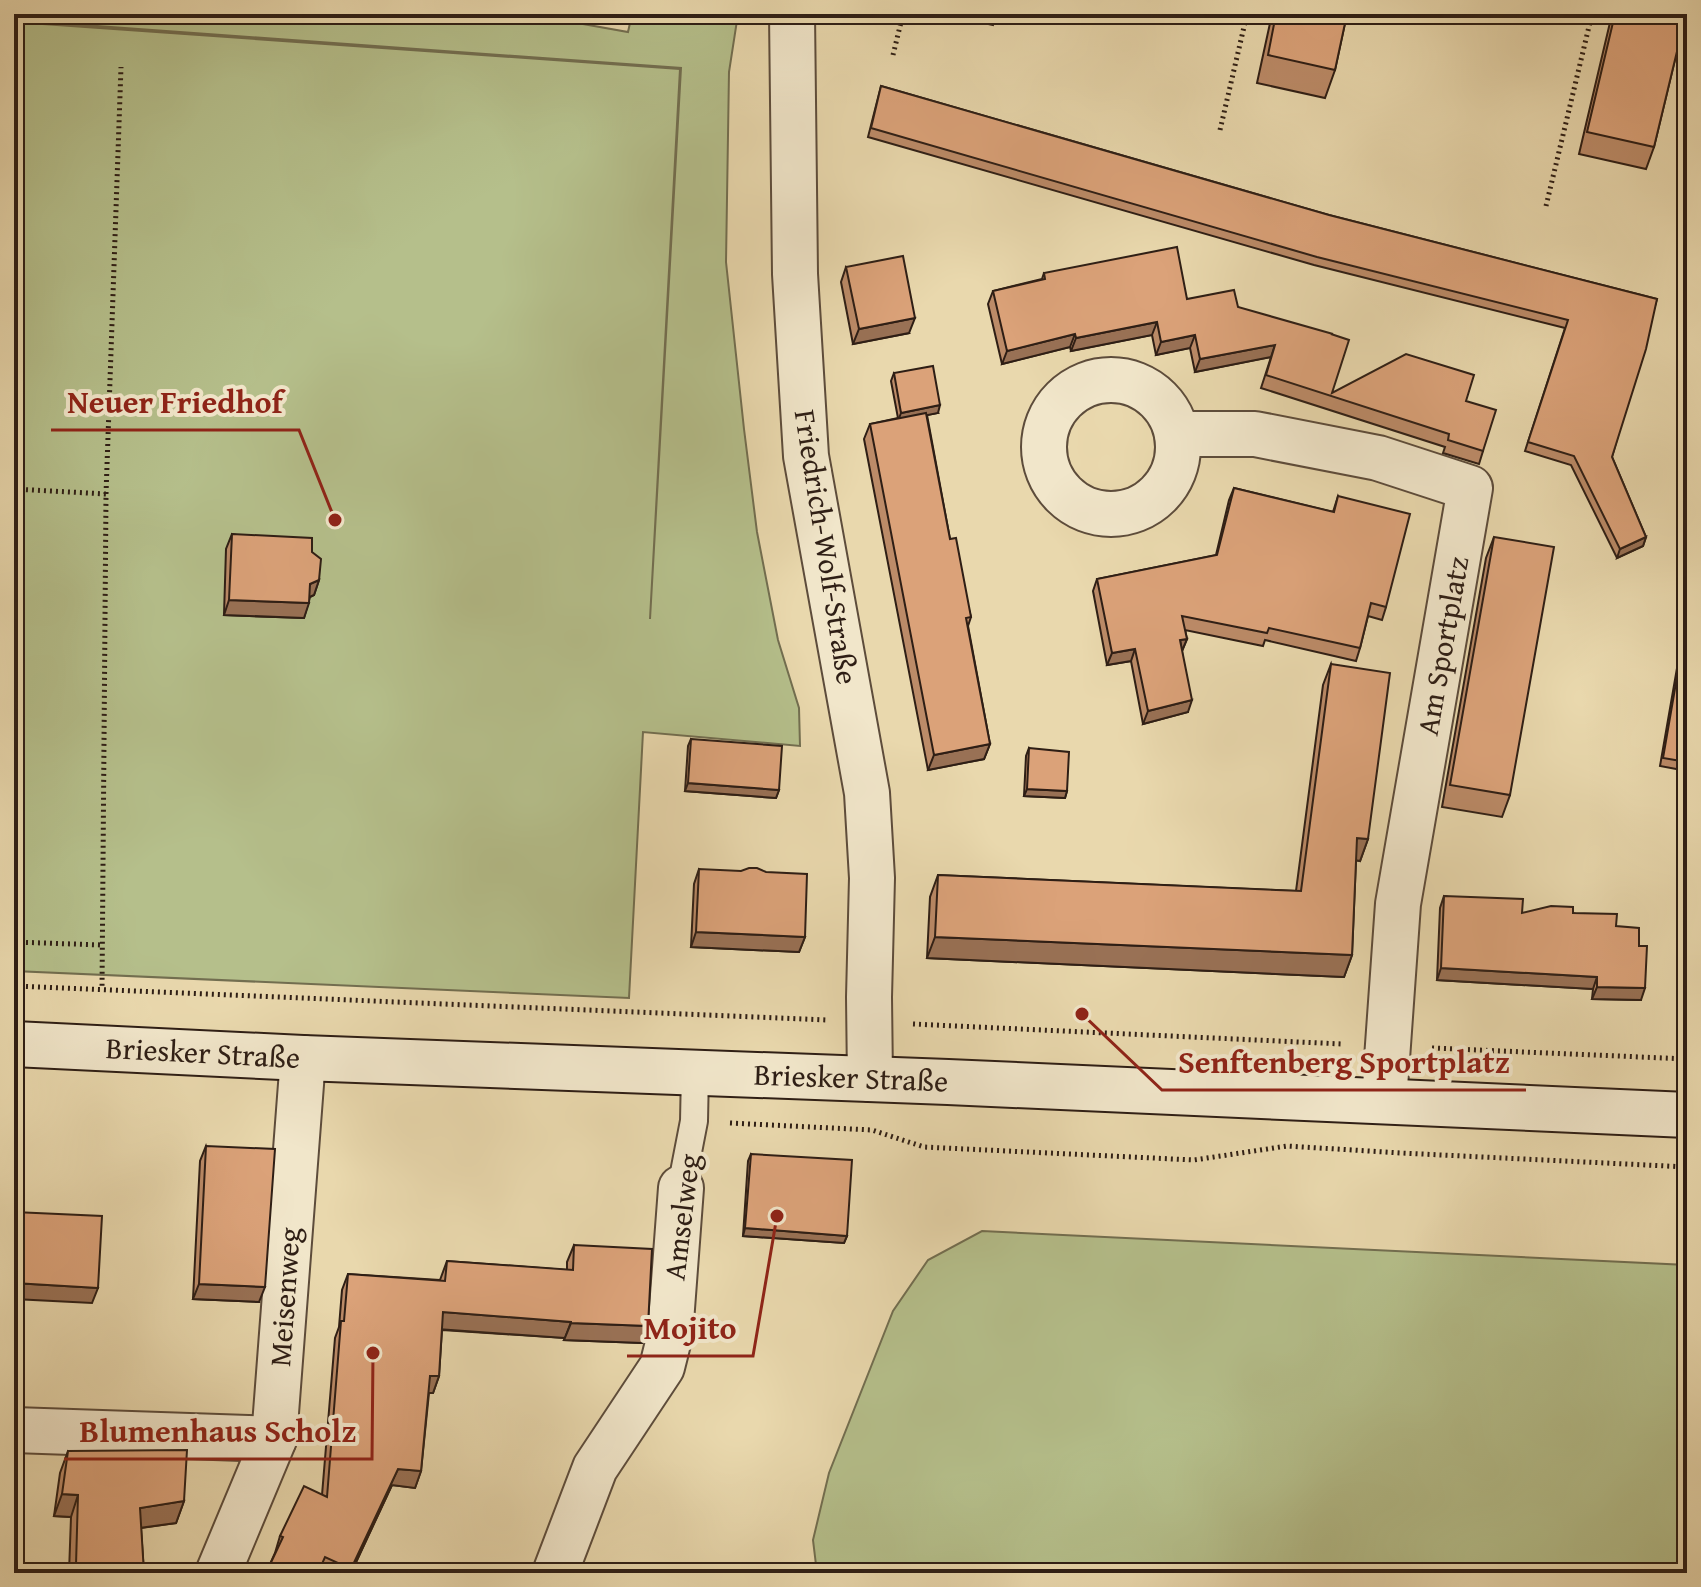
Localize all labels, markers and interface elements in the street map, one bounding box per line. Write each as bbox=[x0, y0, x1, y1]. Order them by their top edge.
callout: Neuer Friedhof bbox=[51, 374, 299, 430]
text: Neuer Friedhof bbox=[67, 378, 286, 425]
street label: Friedrich-Wolf-Straße bbox=[784, 406, 870, 687]
street label: Am Sportplatz bbox=[1405, 553, 1479, 739]
street label: Briesker Straße bbox=[105, 1025, 301, 1079]
callout: Senftenberg Sportplatz bbox=[1162, 1034, 1526, 1090]
text: Senftenberg Sportplatz bbox=[1178, 1038, 1510, 1085]
street label: Briesker Straße bbox=[753, 1052, 949, 1102]
street label: Amselweg bbox=[651, 1151, 711, 1282]
street label: Meisenweg bbox=[257, 1226, 311, 1368]
callout: Mojito bbox=[627, 1300, 753, 1356]
text: Mojito bbox=[643, 1304, 737, 1351]
callout: Blumenhaus Scholz bbox=[64, 1403, 372, 1459]
text: Blumenhaus Scholz bbox=[80, 1407, 356, 1454]

